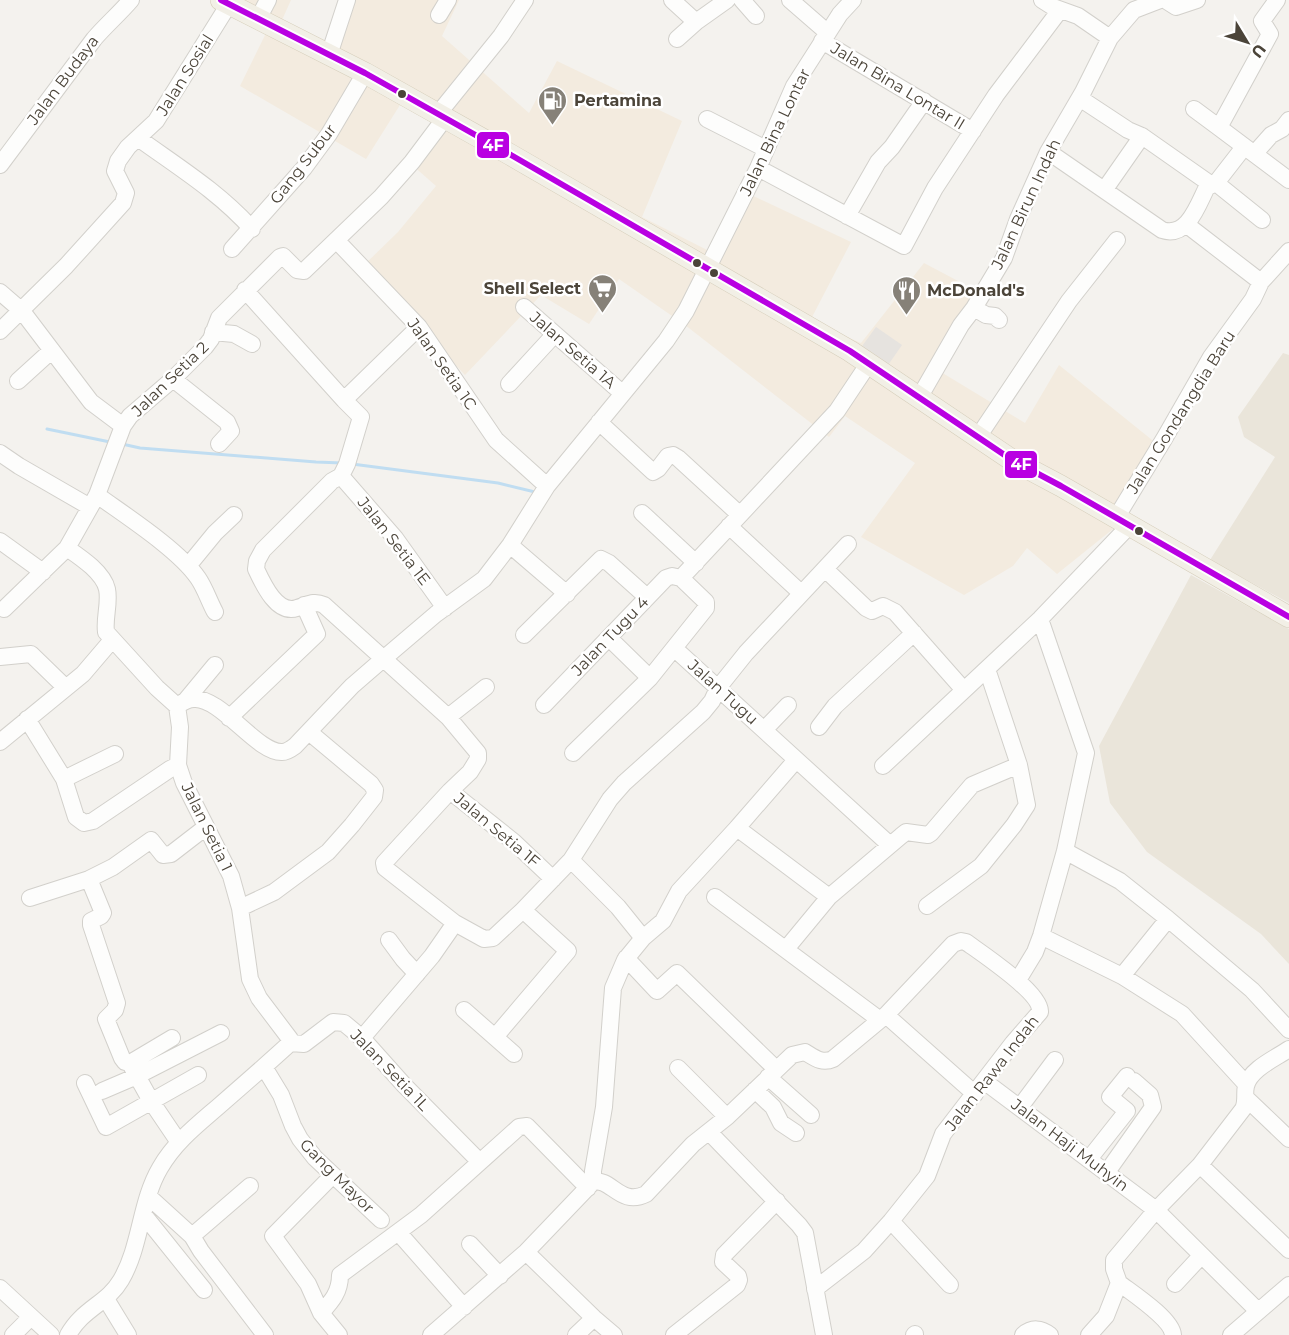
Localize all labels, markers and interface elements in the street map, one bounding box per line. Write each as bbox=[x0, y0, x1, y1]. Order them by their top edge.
north arrow bbox=[1217, 12, 1277, 72]
street label: Jalan Sosial bbox=[152, 31, 217, 120]
street label: Jalan Budaya bbox=[23, 32, 103, 129]
street label: Jalan Bina Lontar II bbox=[827, 38, 968, 134]
text: U bbox=[1247, 40, 1270, 62]
street label: Jalan Bina Lontar bbox=[736, 65, 814, 200]
fuel station icon: Pertamina bbox=[537, 84, 569, 126]
unlabelled marker bbox=[396, 88, 408, 100]
place label: Pertamina bbox=[574, 91, 662, 110]
street label: Gang Subur bbox=[266, 120, 340, 208]
line badge: 4F bbox=[476, 131, 510, 159]
text: 4F bbox=[482, 136, 504, 155]
street label: Jalan Birun Indah bbox=[987, 136, 1065, 273]
unlabelled marker bbox=[691, 257, 703, 269]
unlabelled marker bbox=[708, 267, 720, 279]
supermarket icon: Shell Select bbox=[586, 272, 618, 314]
restaurant icon: McDonald's bbox=[890, 274, 922, 316]
place label: Shell Select bbox=[484, 279, 581, 298]
place label: McDonald's bbox=[927, 281, 1025, 300]
street label: Jalan Setia 1A bbox=[525, 307, 620, 393]
street label: Jalan Setia 1C bbox=[403, 314, 481, 413]
street label: Jalan Gondangdia Baru bbox=[1122, 327, 1239, 498]
street label: Jalan Setia 2 bbox=[127, 338, 212, 421]
line badge: 4F bbox=[1004, 450, 1038, 479]
text: 4F bbox=[1010, 455, 1032, 474]
street label: Jalan Setia 1E bbox=[353, 492, 434, 589]
unlabelled marker bbox=[1133, 525, 1145, 537]
street label: Jalan Tugu 4 bbox=[567, 592, 653, 680]
street label: Jalan Tugu bbox=[683, 655, 762, 728]
street label: Jalan Setia 1 bbox=[177, 779, 237, 874]
street label: Jalan Setia 1F bbox=[450, 788, 544, 871]
street label: Jalan Rawa Indah bbox=[940, 1012, 1043, 1135]
street label: Jalan Setia 1L bbox=[346, 1025, 434, 1115]
street label: Jalan Haji Muhyin bbox=[1007, 1094, 1132, 1195]
street label: Gang Mayor bbox=[296, 1135, 378, 1217]

